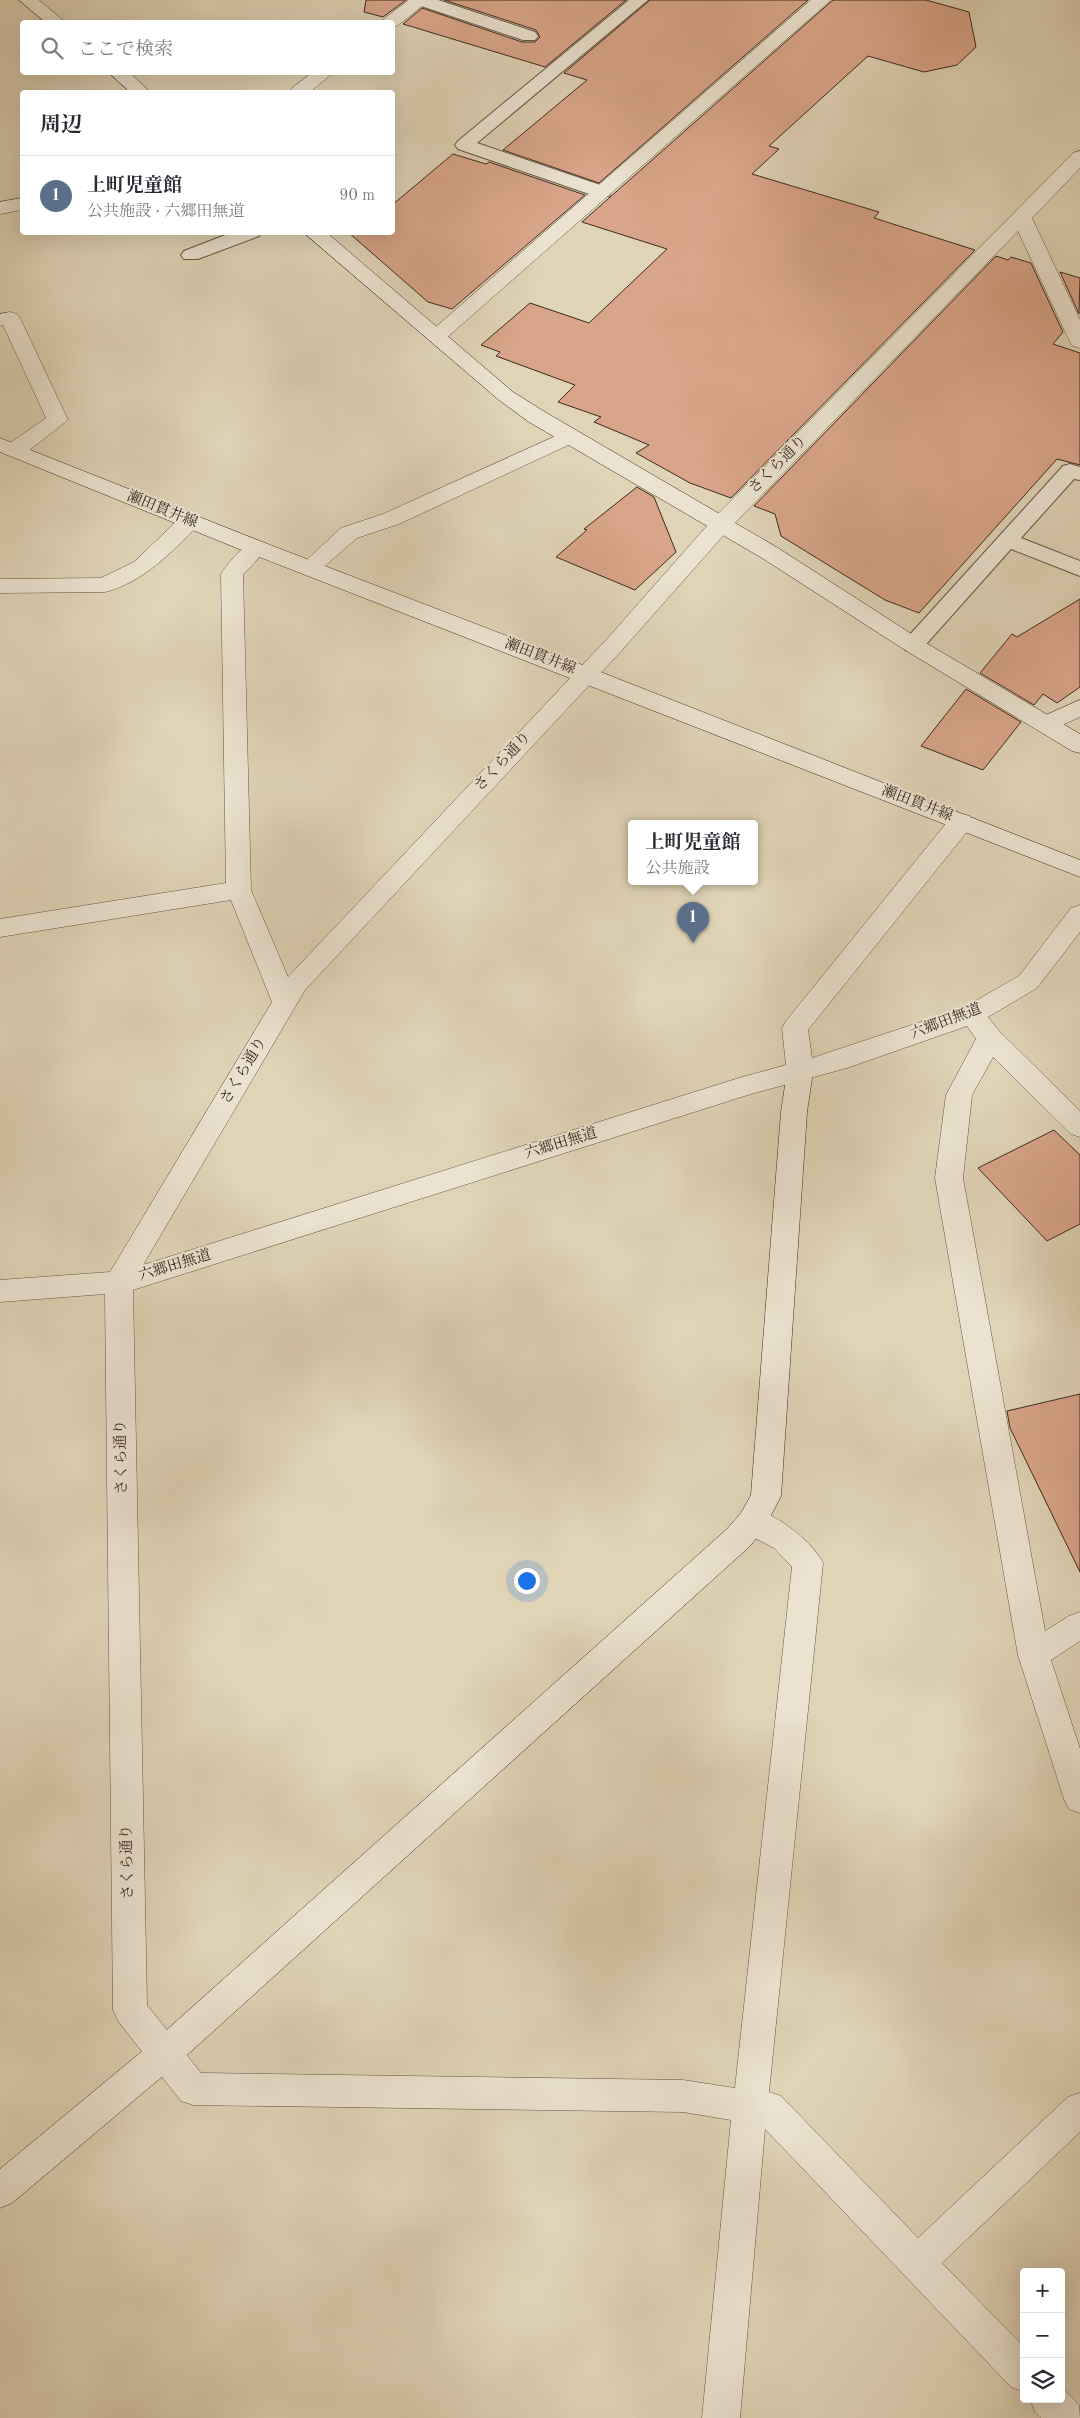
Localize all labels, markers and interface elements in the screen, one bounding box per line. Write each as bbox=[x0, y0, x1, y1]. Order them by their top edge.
search box bbox=[20, 20, 395, 75]
icon: search bbox=[38, 34, 66, 62]
text: ここで検索 bbox=[78, 41, 173, 60]
text: 周辺 bbox=[40, 115, 82, 136]
text: 上町児童館 bbox=[87, 177, 182, 196]
text: 1 bbox=[51, 188, 61, 204]
text: 90 m bbox=[339, 188, 375, 204]
text: 公共施設 · 六郷田無道 bbox=[87, 204, 244, 220]
street label: さくら通り bbox=[745, 432, 810, 497]
street label: 瀬田貫井線 bbox=[124, 487, 200, 531]
street label: 瀬田貫井線 bbox=[502, 635, 578, 677]
street label: さくら通り bbox=[470, 728, 534, 795]
street label: 瀬田貫井線 bbox=[879, 782, 955, 824]
popup bbox=[628, 820, 758, 885]
text: 上町児童館 bbox=[645, 834, 741, 853]
text: 公共施設 bbox=[645, 861, 710, 877]
pin: 1 bbox=[677, 902, 709, 943]
street label: 六郷田無道 bbox=[908, 1000, 984, 1042]
street label: さくら通り bbox=[217, 1034, 270, 1107]
street label: 六郷田無道 bbox=[522, 1124, 599, 1162]
street label: 六郷田無道 bbox=[136, 1246, 213, 1284]
street label: さくら通り bbox=[112, 1419, 130, 1495]
your location bbox=[514, 1568, 540, 1594]
street label: さくら通り bbox=[118, 1824, 136, 1900]
map controls bbox=[1020, 2268, 1065, 2403]
button: + bbox=[1020, 2268, 1065, 2313]
button: − bbox=[1020, 2313, 1065, 2358]
button: layers bbox=[1020, 2358, 1065, 2403]

